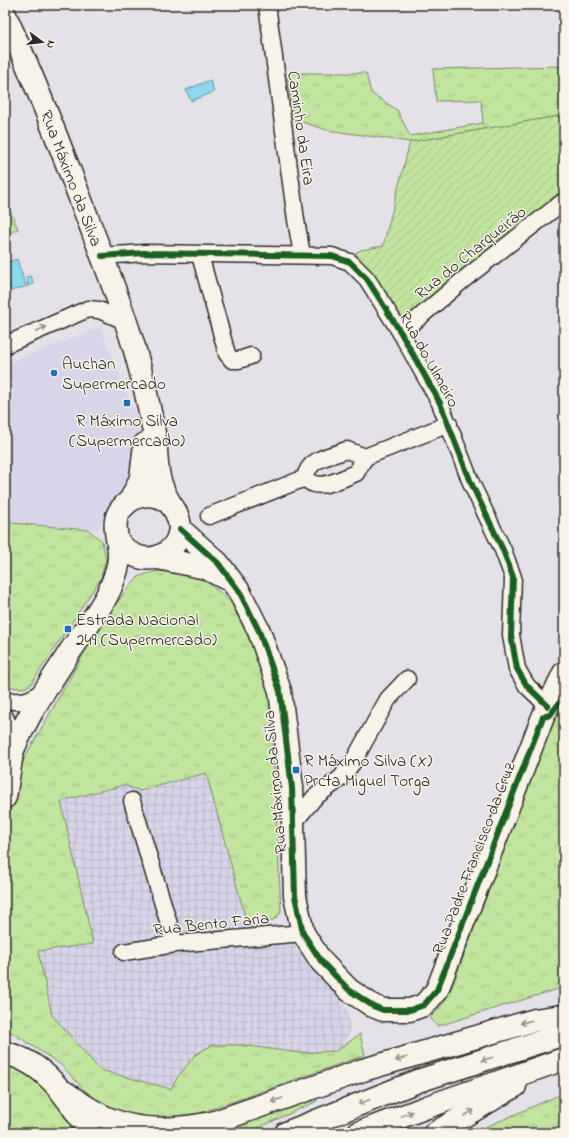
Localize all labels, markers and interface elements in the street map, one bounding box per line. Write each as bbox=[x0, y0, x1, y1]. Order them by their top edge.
north arrow bbox=[22, 22, 62, 62]
text: N bbox=[42, 39, 59, 50]
street label: Caminho da Eira bbox=[280, 69, 321, 187]
street label: Rua Máximo da Silva bbox=[33, 107, 108, 250]
street label: Rua do Charqueirão bbox=[410, 200, 532, 306]
street label: Rua do Ulmeiro bbox=[392, 307, 466, 413]
one-way arrow bbox=[34, 325, 46, 333]
place label: Auchan Supermercado bbox=[62, 352, 166, 397]
marker: Auchan Supermercado bbox=[49, 368, 59, 378]
marker: R Máximo Silva (Supermercado) bbox=[122, 398, 132, 408]
place label: R Máximo Silva (Supermercado) bbox=[69, 409, 185, 454]
place label: Estrada Nacional 249 (Supermercado) bbox=[76, 608, 217, 653]
marker: Estrada Nacional 249 (Supermercado) bbox=[63, 624, 73, 634]
street label: Rua Máximo da Silva bbox=[257, 709, 294, 855]
place label: R Máximo Silva (X) Prcta Miguel Torga bbox=[304, 749, 432, 796]
street label: Rua Padre Francisco da Cruz bbox=[426, 758, 523, 958]
marker: R Máximo Silva (X) Prcta Miguel Torga bbox=[291, 765, 301, 775]
street label: Rua Bento Faria bbox=[152, 906, 270, 943]
one-way arrow bbox=[519, 1019, 532, 1026]
one-way arrow bbox=[395, 1056, 408, 1063]
one-way arrow bbox=[481, 1056, 494, 1063]
one-way arrow bbox=[271, 1097, 284, 1104]
one-way arrow bbox=[359, 1098, 371, 1106]
one-way arrow bbox=[463, 1109, 475, 1117]
one-way arrow bbox=[401, 1110, 413, 1118]

